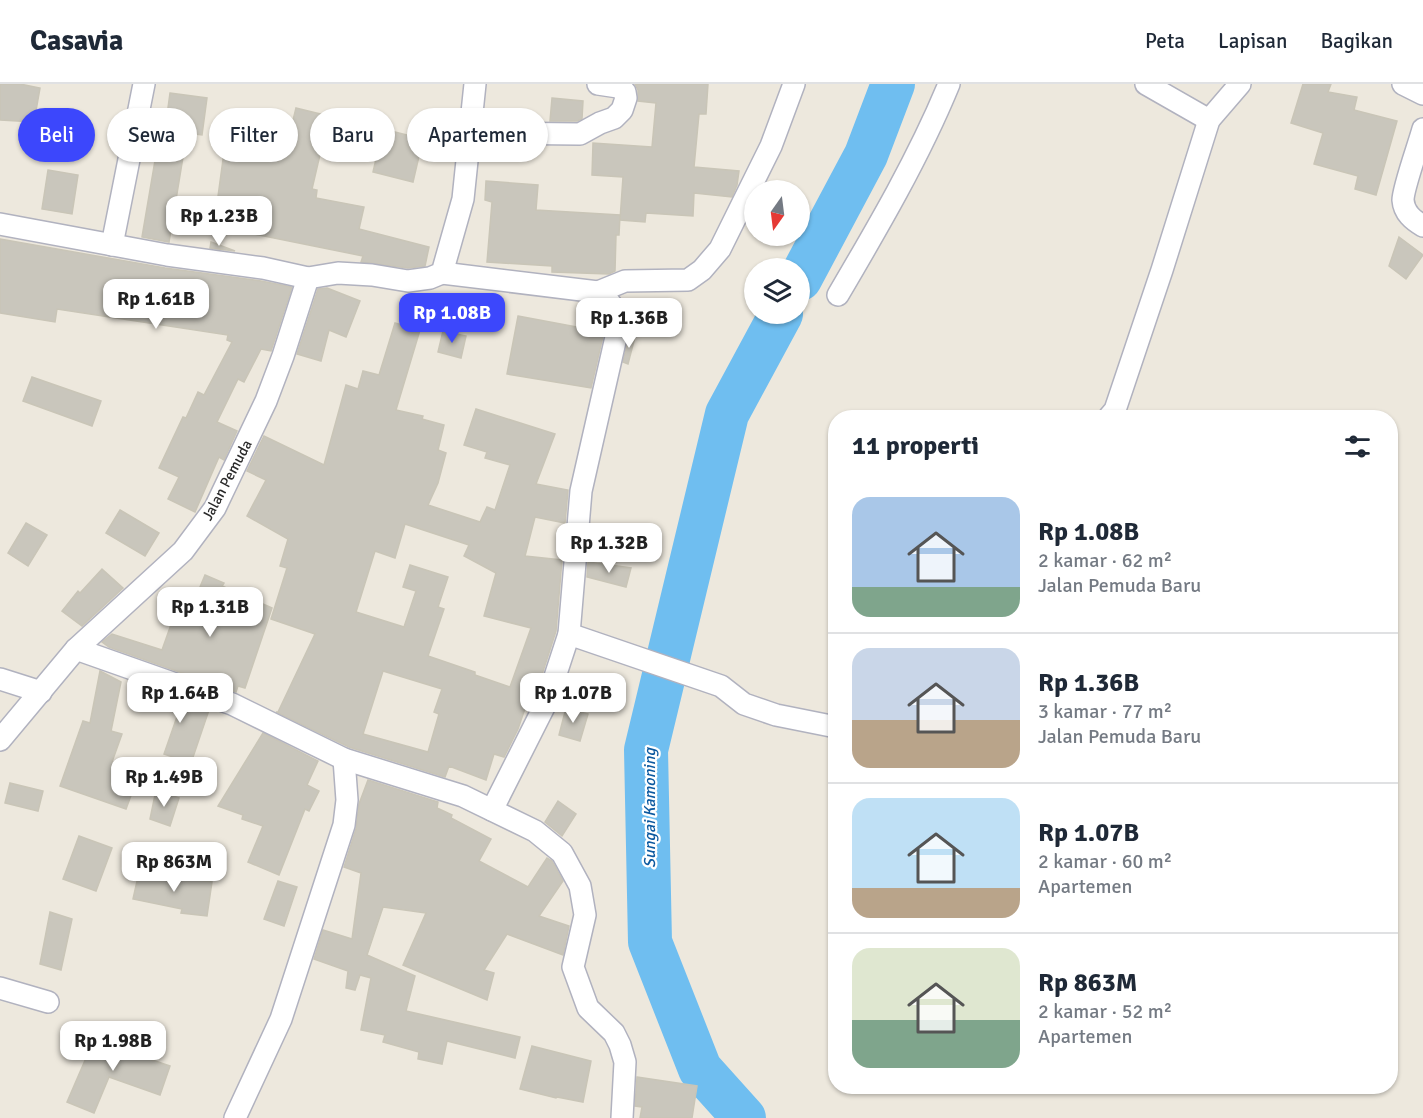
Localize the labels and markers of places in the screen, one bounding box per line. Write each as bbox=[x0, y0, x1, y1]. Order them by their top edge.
pin: Rp 1.23B bbox=[157, 196, 281, 247]
pin: Rp 1.61B bbox=[94, 279, 218, 330]
pin: Rp 1.08B bbox=[390, 293, 514, 344]
pin: Rp 1.36B bbox=[567, 298, 691, 349]
pin: Rp 1.32B bbox=[547, 523, 671, 574]
pin: Rp 1.31B bbox=[148, 587, 272, 638]
pin: Rp 1.64B bbox=[118, 673, 242, 724]
pin: Rp 1.07B bbox=[511, 673, 635, 724]
pin: Rp 1.49B bbox=[102, 757, 226, 808]
pin: Rp 863M bbox=[119, 842, 229, 893]
pin: Rp 1.98B bbox=[51, 1021, 175, 1072]

